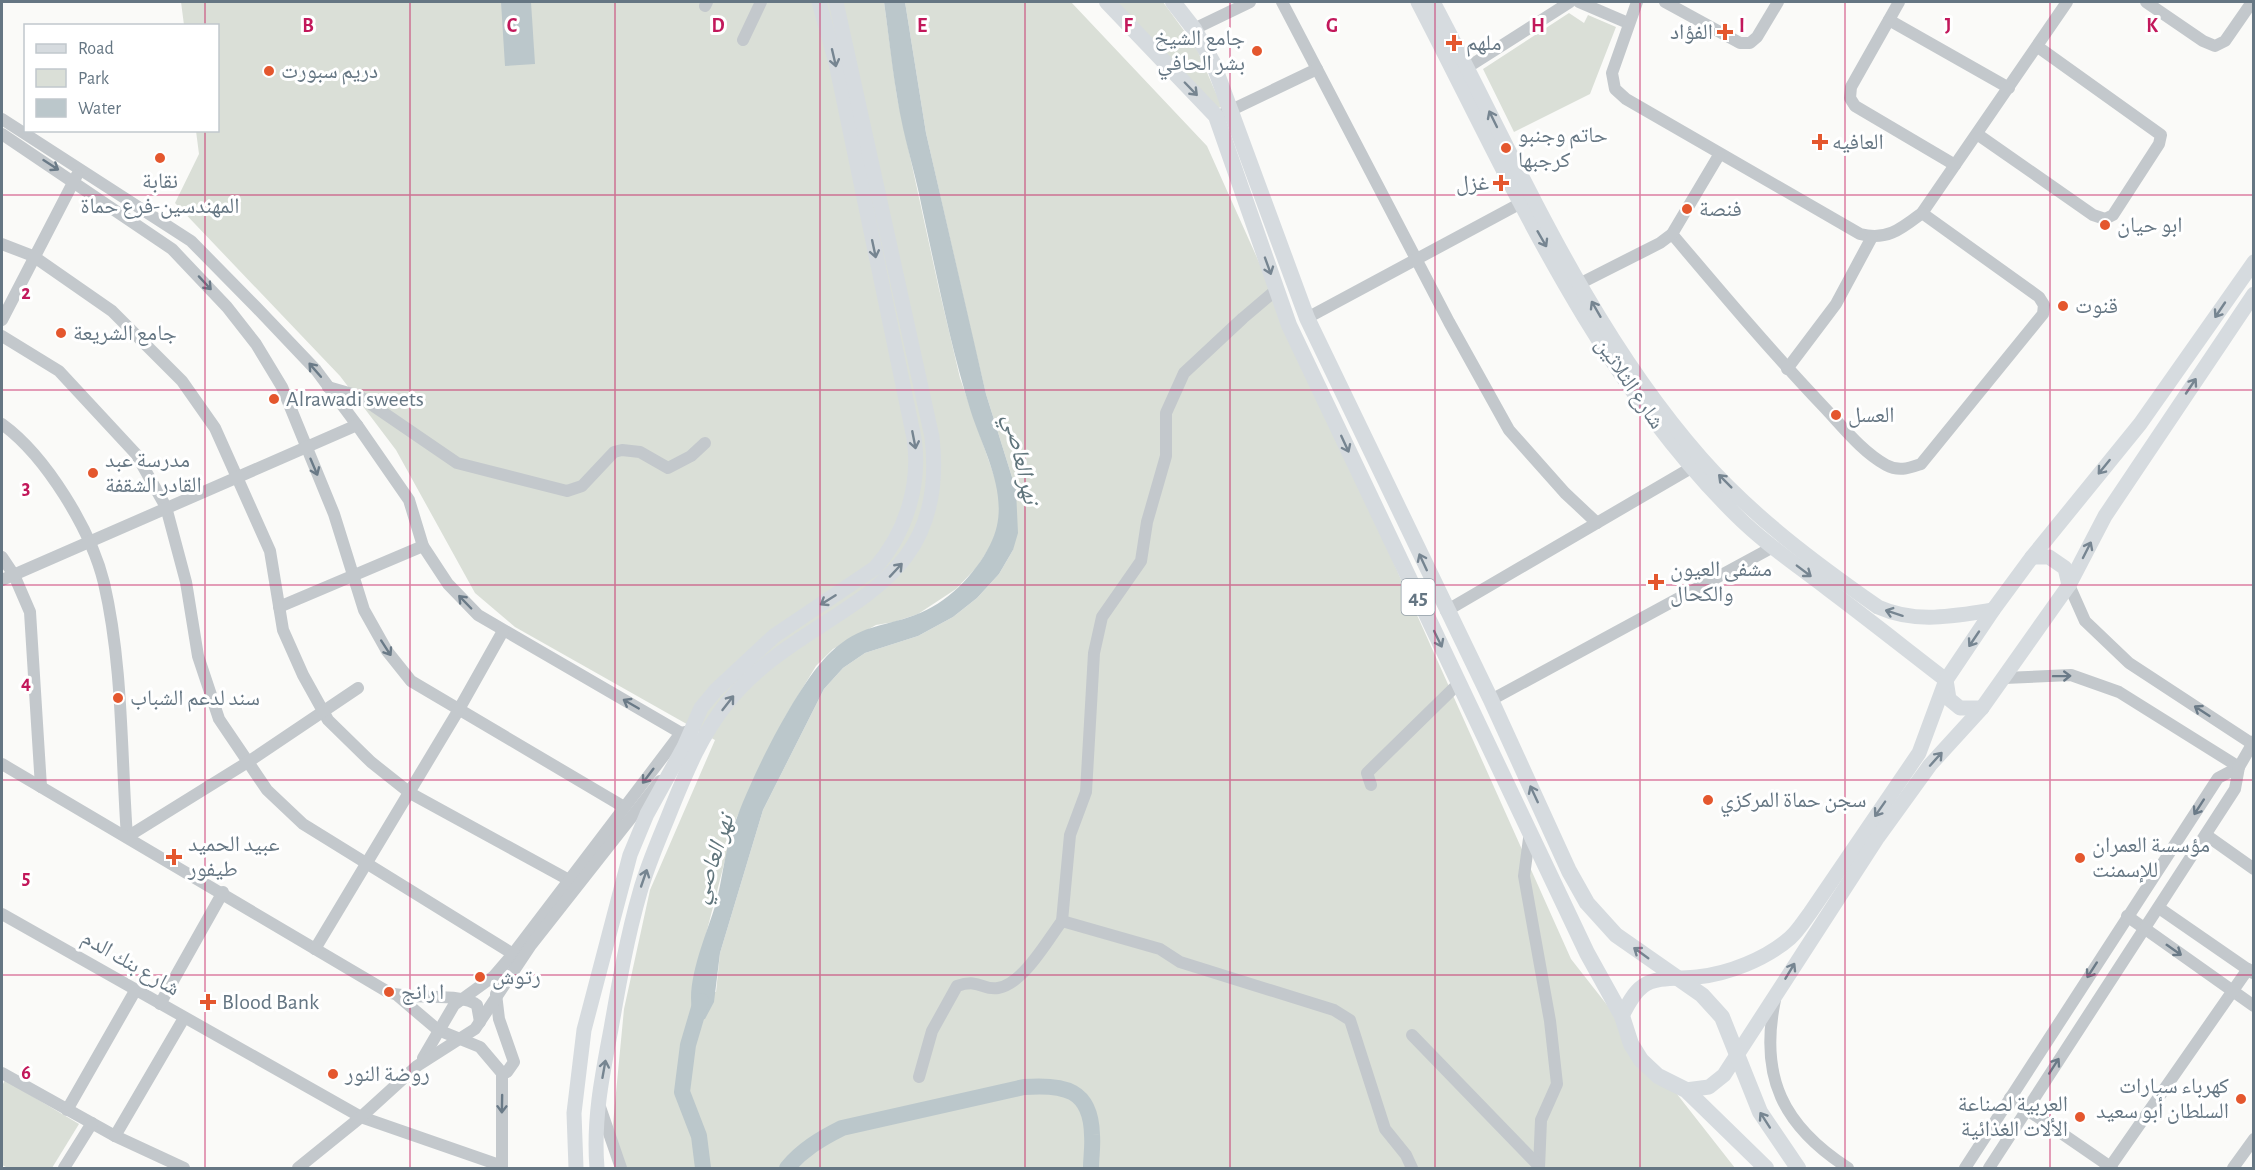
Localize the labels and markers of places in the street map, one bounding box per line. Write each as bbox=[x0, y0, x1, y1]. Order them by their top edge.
place label: الفؤاد bbox=[1670, 21, 1713, 44]
marker: الفؤاد bbox=[1718, 25, 1732, 39]
place label: جامع الشيخ بشر الحافي bbox=[1154, 27, 1245, 80]
place label: ملهم bbox=[1466, 32, 1501, 57]
marker: ملهم bbox=[1447, 36, 1461, 50]
marker: جامع الشيخ بشر الحافي bbox=[1250, 44, 1264, 58]
place label: دريم سبورت bbox=[281, 60, 378, 85]
marker: دريم سبورت bbox=[262, 64, 276, 78]
place label: حاتم وجنبو كرجبها bbox=[1518, 124, 1608, 172]
place label: العافيه bbox=[1832, 131, 1884, 153]
marker: العافيه bbox=[1813, 135, 1827, 149]
marker: حاتم وجنبو كرجبها bbox=[1499, 141, 1513, 155]
marker: نقابة المهندسين-فرع حماة bbox=[153, 151, 167, 165]
place label: نقابة المهندسين-فرع حماة bbox=[81, 170, 239, 219]
place label: غزل bbox=[1456, 172, 1489, 196]
marker: غزل bbox=[1494, 176, 1508, 190]
place label: فنصة bbox=[1699, 198, 1742, 220]
marker: فنصة bbox=[1680, 202, 1694, 216]
place label: ابو حيان bbox=[2117, 214, 2183, 238]
marker: ابو حيان bbox=[2098, 218, 2112, 232]
place label: قنوت bbox=[2075, 295, 2118, 318]
marker: قنوت bbox=[2056, 299, 2070, 313]
place label: جامع الشريعة bbox=[73, 322, 177, 346]
marker: جامع الشريعة bbox=[54, 326, 68, 340]
place label: Alrawadi sweets bbox=[286, 388, 424, 410]
marker: Alrawadi sweets bbox=[267, 392, 281, 406]
place label: العسل bbox=[1848, 404, 1895, 428]
marker: العسل bbox=[1829, 408, 1843, 422]
place label: مدرسة عبد القادر الشقفة bbox=[105, 449, 202, 496]
marker: مدرسة عبد القادر الشقفة bbox=[86, 466, 100, 480]
place label: مشفى العيون والكحال bbox=[1670, 558, 1772, 607]
marker: مشفى العيون والكحال bbox=[1647, 573, 1665, 591]
place label: سند لدعم الشباب bbox=[130, 687, 260, 712]
marker: سند لدعم الشباب bbox=[111, 691, 125, 705]
place label: سجن حماة المركزي bbox=[1720, 789, 1866, 817]
marker: سجن حماة المركزي bbox=[1701, 793, 1715, 807]
place label: عبيد الحميد طيفور bbox=[187, 833, 280, 881]
place label: مؤسسة العمران للإسمنت bbox=[2092, 834, 2210, 883]
marker: عبيد الحميد طيفور bbox=[165, 848, 183, 866]
marker: مؤسسة العمران للإسمنت bbox=[2073, 851, 2087, 865]
place label: رتوش bbox=[492, 966, 541, 990]
marker: رتوش bbox=[473, 970, 487, 984]
place label: ا رانج bbox=[401, 981, 444, 1005]
marker: ا رانج bbox=[382, 985, 396, 999]
place label: Blood Bank bbox=[222, 991, 319, 1013]
marker: Blood Bank bbox=[199, 993, 217, 1011]
place label: روضة النور bbox=[344, 1063, 430, 1086]
marker: روضة النور bbox=[326, 1067, 340, 1081]
place label: كهرباء سيارات السلطان أبو سعيد bbox=[2096, 1075, 2229, 1124]
marker: كهرباء سيارات السلطان أبو سعيد bbox=[2234, 1092, 2248, 1106]
place label: العربية لصناعة الألات الغذائية bbox=[1958, 1093, 2068, 1140]
marker: العربية لصناعة الألات الغذائية bbox=[2073, 1110, 2087, 1124]

